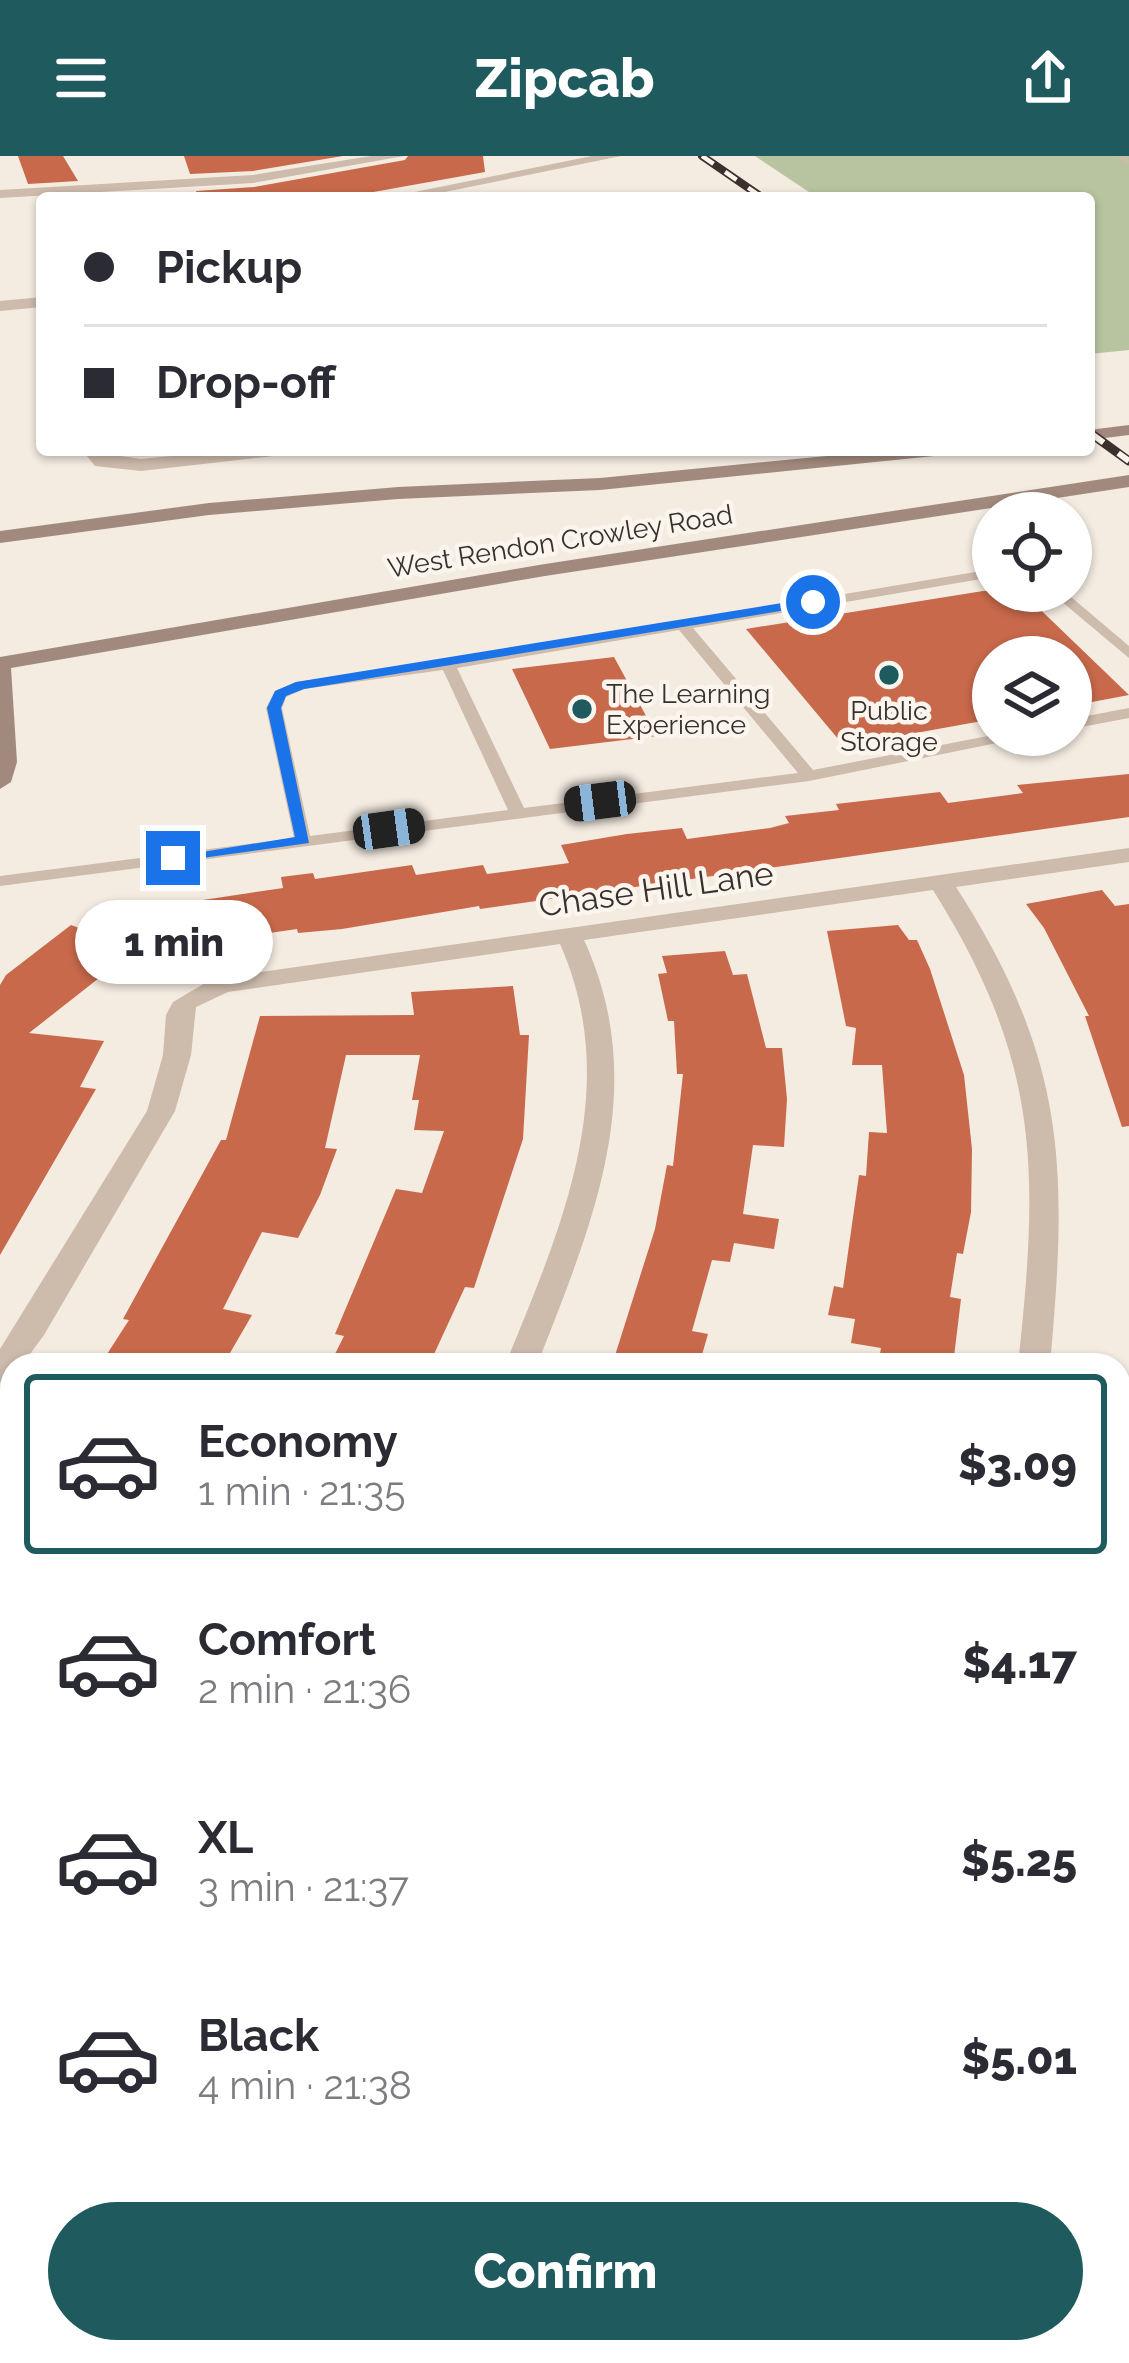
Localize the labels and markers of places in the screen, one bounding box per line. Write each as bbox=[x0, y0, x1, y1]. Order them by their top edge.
marker: Public Storage bbox=[876, 662, 902, 688]
place label: The Learning Experience bbox=[606, 678, 770, 740]
place label: Public Storage bbox=[840, 695, 938, 757]
marker: The Learning Experience bbox=[569, 696, 595, 722]

